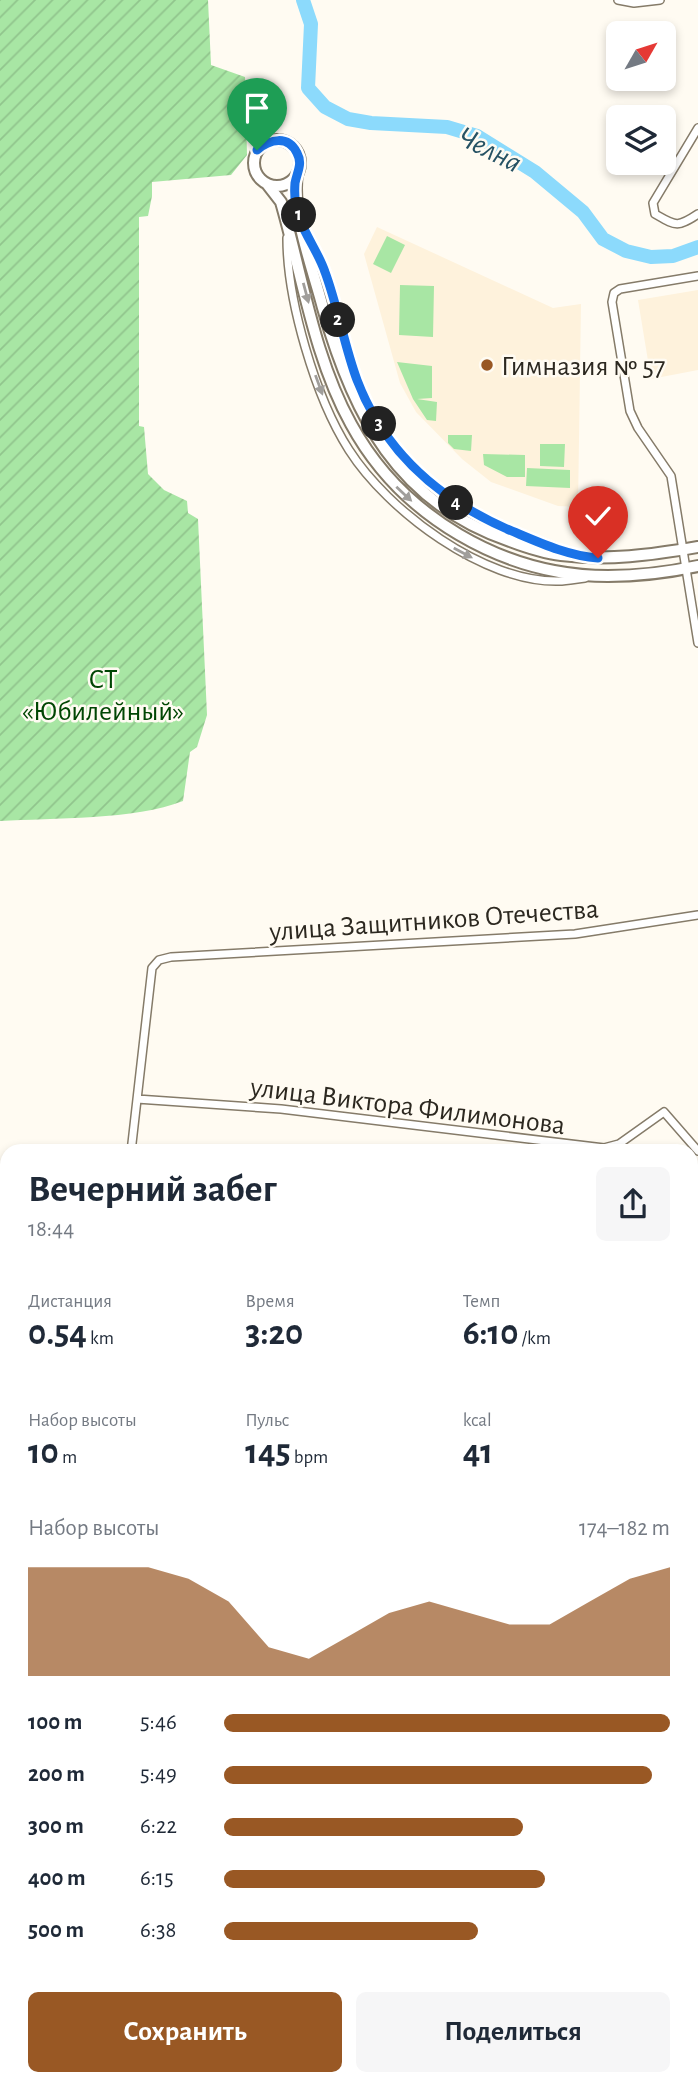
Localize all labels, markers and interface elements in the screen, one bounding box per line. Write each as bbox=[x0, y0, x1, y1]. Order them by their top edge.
north arrow bbox=[606, 21, 676, 91]
map controls bbox=[606, 21, 676, 175]
pin bbox=[227, 78, 287, 150]
icon: arrive bbox=[238, 89, 276, 127]
button: layers bbox=[606, 105, 676, 175]
water label: Челна bbox=[453, 121, 526, 178]
pin: 1 bbox=[282, 198, 316, 232]
text: 1 bbox=[295, 205, 302, 224]
one-way arrow bbox=[301, 282, 312, 304]
pin: 2 bbox=[320, 302, 356, 338]
text: 2 bbox=[333, 310, 342, 329]
place label: Гимназия № 57 bbox=[501, 353, 666, 381]
marker: Гимназия № 57 bbox=[479, 357, 495, 373]
one-way arrow bbox=[314, 374, 325, 395]
pin: 3 bbox=[362, 406, 396, 442]
text: 3 bbox=[374, 414, 383, 433]
one-way arrow bbox=[395, 485, 412, 501]
pin: 4 bbox=[438, 486, 474, 520]
pin bbox=[568, 486, 628, 558]
text: 4 bbox=[451, 493, 460, 512]
icon: check bbox=[579, 497, 617, 535]
one-way arrow bbox=[453, 547, 473, 559]
park label: СТ «Юбилейный» bbox=[22, 666, 184, 726]
street label: улица Защитников Отечества bbox=[268, 896, 600, 947]
street label: улица Виктора Филимонова bbox=[248, 1074, 567, 1140]
button: share bbox=[596, 1167, 670, 1241]
text: Вечерний забег bbox=[28, 1171, 277, 1209]
text: 18:44 bbox=[28, 1218, 74, 1241]
text: Дистанция bbox=[28, 1292, 112, 1311]
text: Время bbox=[245, 1292, 295, 1311]
text: Темп bbox=[463, 1292, 501, 1311]
text: 0.54 bbox=[28, 1316, 87, 1351]
text: 3:20 bbox=[245, 1316, 303, 1351]
text: 6:10 bbox=[463, 1316, 518, 1351]
text: km bbox=[87, 1329, 114, 1348]
text: /km bbox=[518, 1329, 551, 1348]
text: Набор высоты bbox=[28, 1411, 137, 1430]
text: Пульс bbox=[245, 1411, 289, 1430]
text: kcal bbox=[463, 1411, 492, 1430]
text: 10 bbox=[28, 1435, 59, 1470]
text: 145 bbox=[245, 1435, 291, 1470]
text: 41 bbox=[463, 1435, 493, 1470]
text: m bbox=[59, 1448, 77, 1467]
text: bpm bbox=[291, 1448, 328, 1467]
text: Набор высоты bbox=[28, 1517, 160, 1540]
text: 174–182 m bbox=[579, 1517, 670, 1540]
text: 100 m bbox=[28, 1711, 82, 1734]
text: 5:46 bbox=[140, 1711, 177, 1734]
text: 200 m bbox=[28, 1763, 85, 1786]
text: 5:49 bbox=[140, 1763, 177, 1786]
text: 300 m bbox=[28, 1815, 84, 1838]
text: 6:22 bbox=[140, 1815, 177, 1838]
text: 400 m bbox=[28, 1867, 86, 1890]
text: 6:15 bbox=[140, 1867, 174, 1890]
text: 500 m bbox=[28, 1919, 84, 1942]
text: 6:38 bbox=[140, 1919, 176, 1942]
button: Сохранить bbox=[28, 1992, 342, 2072]
button: Поделиться bbox=[356, 1992, 670, 2072]

